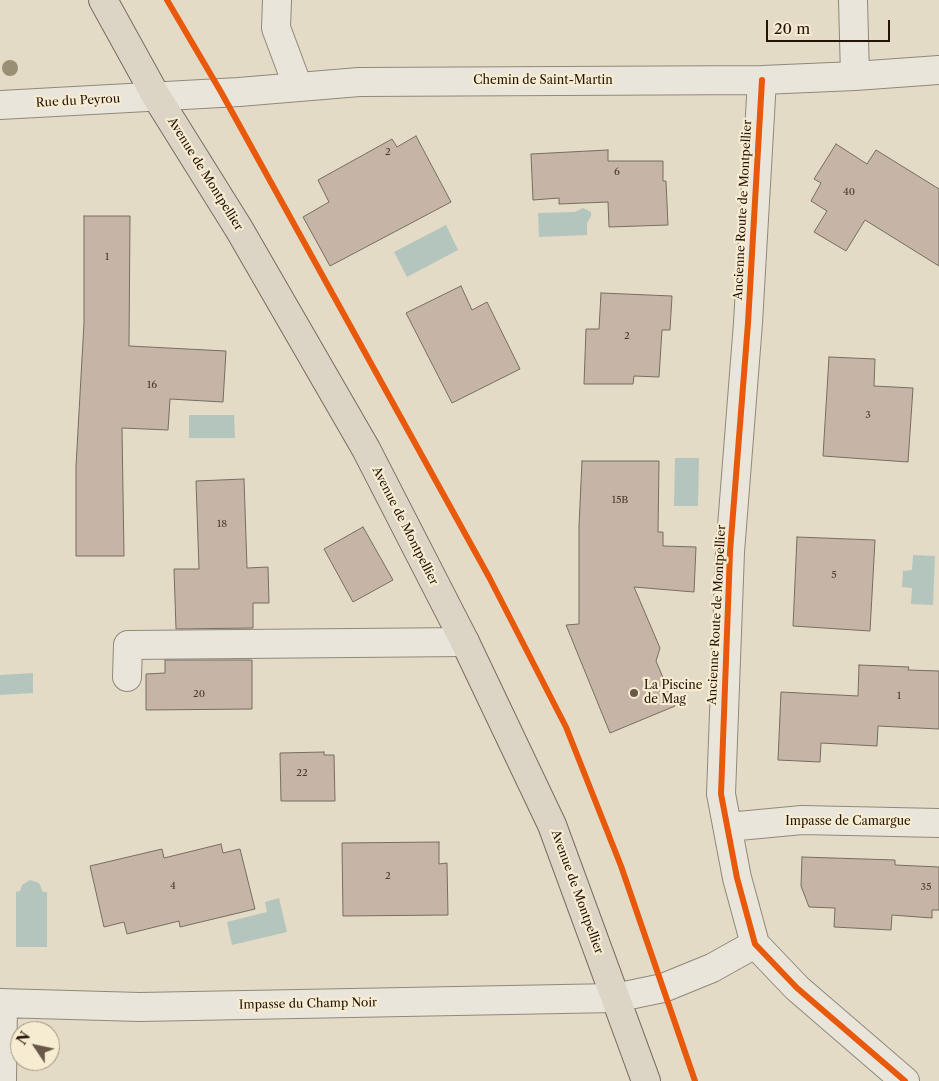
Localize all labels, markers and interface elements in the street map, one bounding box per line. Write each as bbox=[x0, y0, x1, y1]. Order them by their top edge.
scale bar bbox=[769, 10, 893, 42]
text: 20 m bbox=[774, 19, 810, 38]
street label: Chemin de Saint-Martin bbox=[473, 74, 613, 88]
street label: Rue du Peyrou bbox=[35, 92, 121, 110]
street label: Avenue de Montpellier bbox=[164, 115, 246, 233]
street label: Ancienne Route de Montpellier bbox=[731, 120, 755, 300]
house number: 2 bbox=[385, 146, 391, 158]
house number: 6 bbox=[614, 166, 620, 178]
house number: 40 bbox=[843, 186, 855, 198]
house number: 1 bbox=[105, 251, 109, 263]
house number: 2 bbox=[624, 330, 630, 342]
house number: 16 bbox=[147, 379, 157, 391]
house number: 3 bbox=[865, 409, 871, 421]
street label: Avenue de Montpellier bbox=[369, 465, 441, 587]
house number: 15B bbox=[612, 494, 628, 506]
house number: 18 bbox=[217, 518, 227, 530]
street label: Ancienne Route de Montpellier bbox=[705, 525, 729, 705]
house number: 5 bbox=[831, 569, 837, 581]
place label: La Piscine de Mag bbox=[644, 679, 702, 707]
marker: La Piscine de Mag bbox=[628, 687, 640, 699]
house number: 20 bbox=[193, 688, 205, 700]
house number: 1 bbox=[897, 690, 901, 702]
house number: 22 bbox=[296, 767, 308, 779]
street label: Impasse de Camargue bbox=[785, 815, 911, 829]
street label: Avenue de Montpellier bbox=[548, 828, 606, 956]
house number: 2 bbox=[385, 870, 391, 882]
house number: 4 bbox=[170, 880, 176, 892]
house number: 35 bbox=[921, 881, 931, 893]
street label: Impasse du Champ Noir bbox=[239, 996, 377, 1012]
north arrow bbox=[10, 1021, 60, 1071]
text: N bbox=[13, 1028, 34, 1048]

